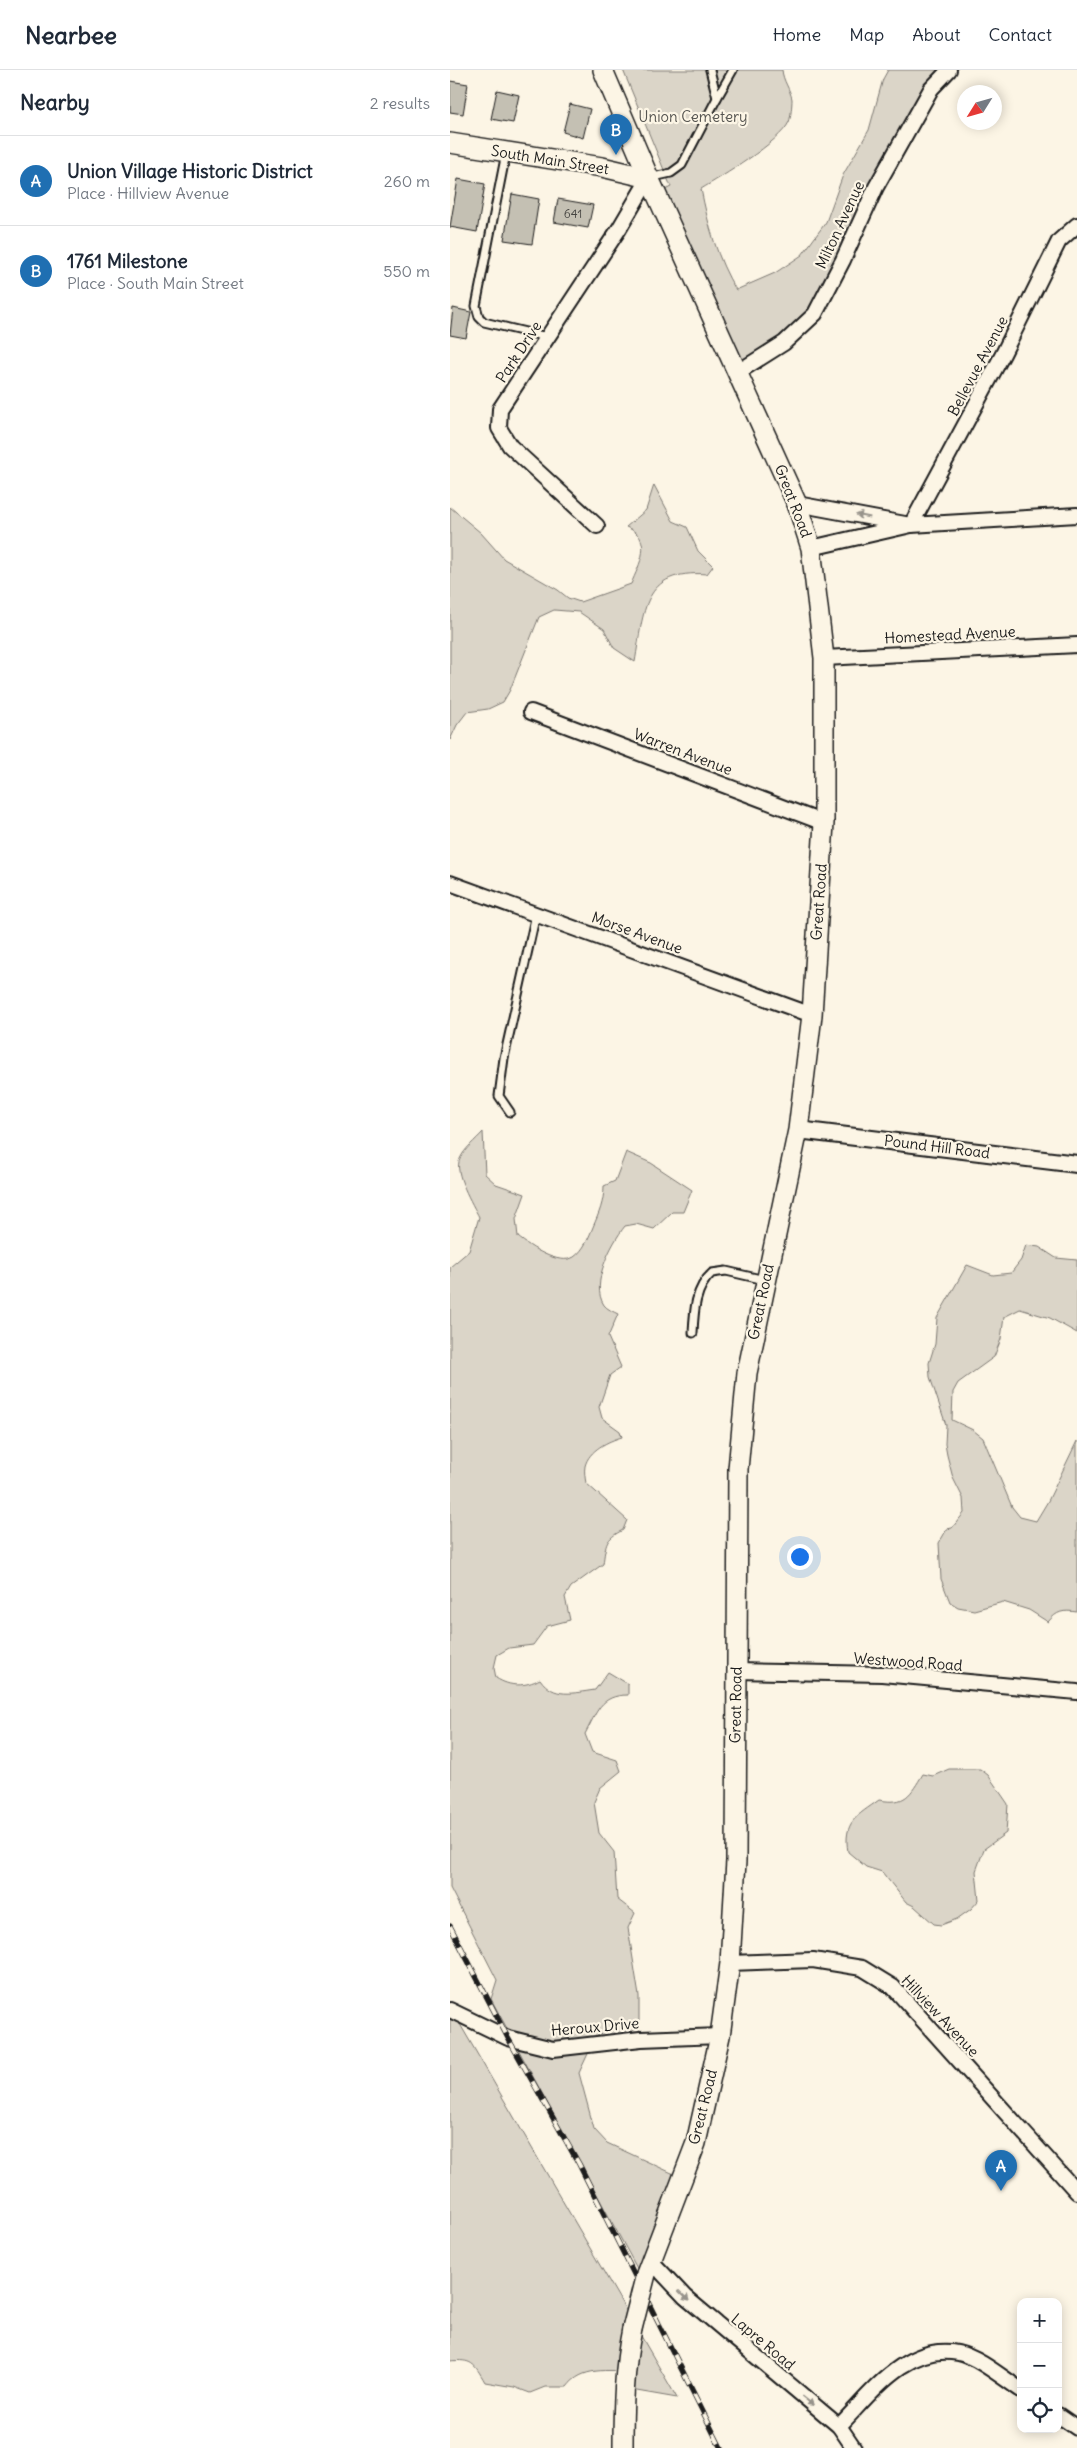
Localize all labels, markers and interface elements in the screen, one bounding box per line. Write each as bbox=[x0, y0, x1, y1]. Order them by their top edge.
text: Nearbee bbox=[25, 20, 117, 50]
text: Home bbox=[773, 23, 821, 46]
text: Map bbox=[849, 23, 884, 46]
text: About bbox=[912, 23, 960, 46]
text: Contact bbox=[988, 23, 1052, 46]
north arrow bbox=[957, 85, 1002, 130]
text: Nearby bbox=[20, 89, 90, 116]
text: 2 results bbox=[370, 93, 430, 113]
park label: Union Cemetery bbox=[638, 107, 748, 126]
pin: B bbox=[600, 114, 632, 155]
street label: South Main Street bbox=[490, 141, 610, 178]
text: Union Village Historic District bbox=[67, 159, 313, 183]
text: A bbox=[31, 171, 41, 191]
text: 260 m bbox=[384, 171, 430, 191]
street label: Milton Avenue bbox=[811, 178, 868, 272]
text: Place · Hillview Avenue bbox=[67, 183, 229, 203]
house number: 641 bbox=[564, 206, 582, 221]
text: 1761 Milestone bbox=[67, 249, 188, 273]
text: B bbox=[31, 261, 41, 281]
text: 550 m bbox=[383, 261, 430, 281]
text: Place · South Main Street bbox=[67, 273, 244, 293]
street label: Bellevue Avenue bbox=[943, 312, 1012, 419]
street label: Park Drive bbox=[492, 317, 546, 386]
street label: Great Road bbox=[771, 461, 816, 540]
one-way arrow bbox=[855, 511, 871, 519]
street label: Homestead Avenue bbox=[884, 622, 1016, 647]
street label: Warren Avenue bbox=[631, 724, 735, 779]
street label: Great Road bbox=[806, 863, 831, 941]
street label: Morse Avenue bbox=[589, 907, 685, 958]
street label: Pound Hill Road bbox=[883, 1131, 991, 1162]
street label: Great Road bbox=[743, 1262, 778, 1342]
your location bbox=[787, 1544, 813, 1570]
street label: Westwood Road bbox=[853, 1648, 963, 1675]
street label: Great Road bbox=[725, 1666, 746, 1744]
street label: Hillview Avenue bbox=[898, 1971, 983, 2061]
street label: Heroux Drive bbox=[550, 2013, 640, 2040]
street label: Great Road bbox=[684, 2067, 721, 2147]
pin: A bbox=[985, 2150, 1017, 2191]
one-way arrow bbox=[678, 2290, 690, 2302]
map controls bbox=[1017, 2298, 1062, 2433]
button: + bbox=[1017, 2298, 1062, 2343]
street label: Lapre Road bbox=[727, 2309, 799, 2374]
button: − bbox=[1017, 2343, 1062, 2388]
button: locate bbox=[1017, 2388, 1062, 2433]
one-way arrow bbox=[801, 2395, 814, 2406]

